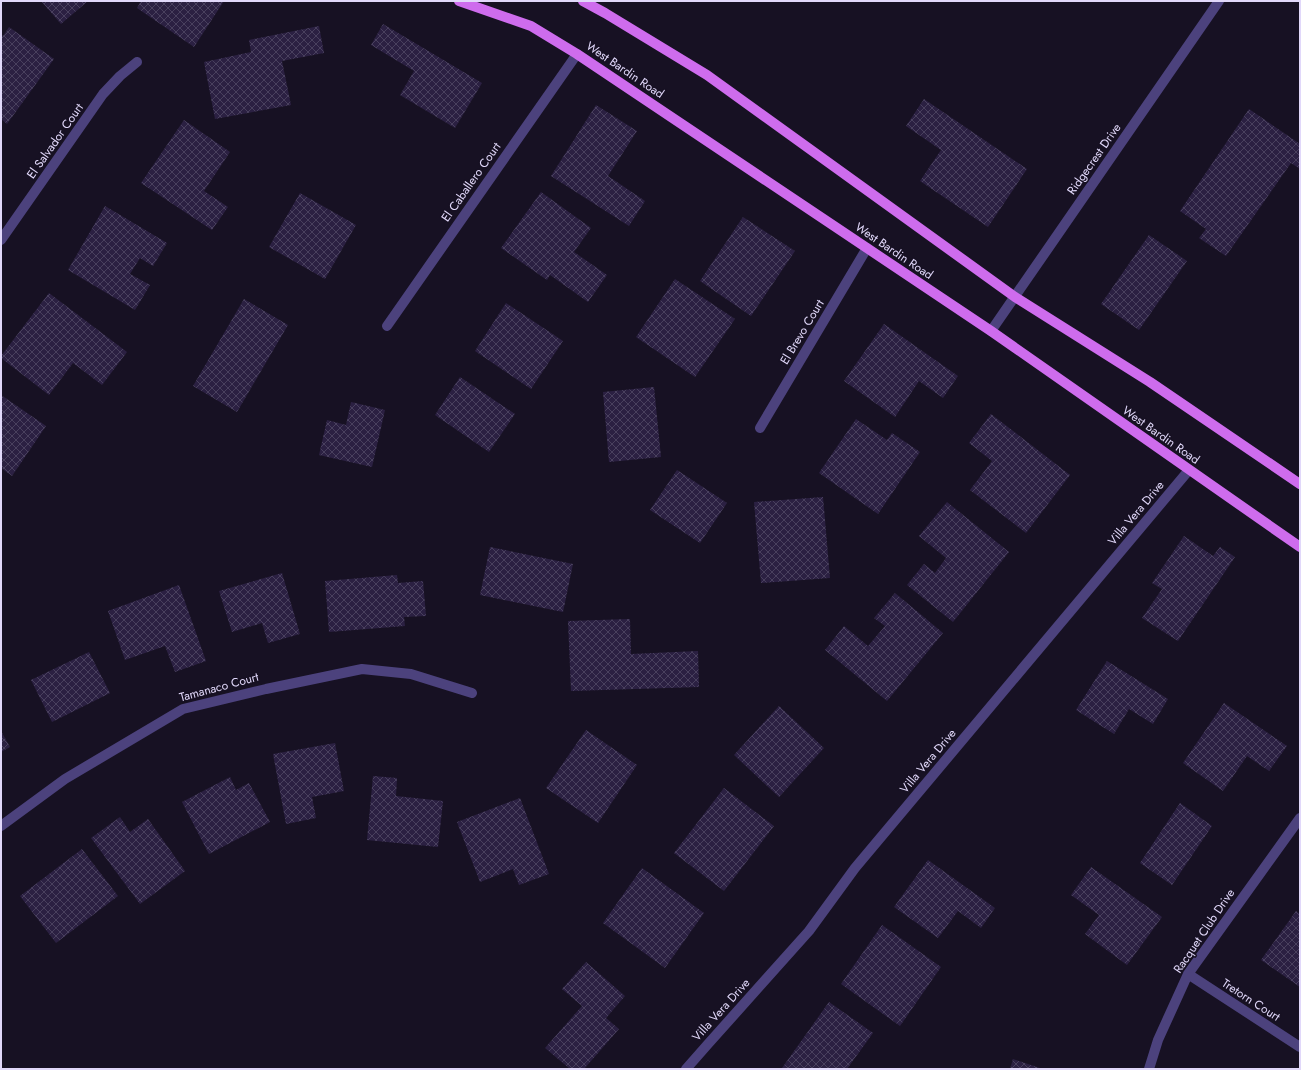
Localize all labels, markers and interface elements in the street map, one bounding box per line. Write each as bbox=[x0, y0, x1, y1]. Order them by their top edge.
street label: West Bardin Road bbox=[582, 37, 668, 103]
street label: El Salvador Court bbox=[22, 100, 88, 182]
street label: Ridgecrest Drive bbox=[1063, 120, 1125, 198]
street label: El Caballero Court bbox=[437, 138, 505, 225]
street label: West Bardin Road bbox=[851, 218, 937, 284]
street label: El Brevo Court bbox=[776, 296, 829, 368]
street label: West Bardin Road bbox=[1119, 402, 1203, 468]
street label: Villa Vera Drive bbox=[1104, 477, 1168, 549]
street label: Tamanaco Court bbox=[177, 668, 261, 706]
street label: Villa Vera Drive bbox=[896, 725, 960, 797]
street label: Racquet Club Drive bbox=[1169, 885, 1239, 977]
street label: Tretorn Court bbox=[1218, 974, 1284, 1026]
street label: Villa Vera Drive bbox=[688, 975, 754, 1045]

